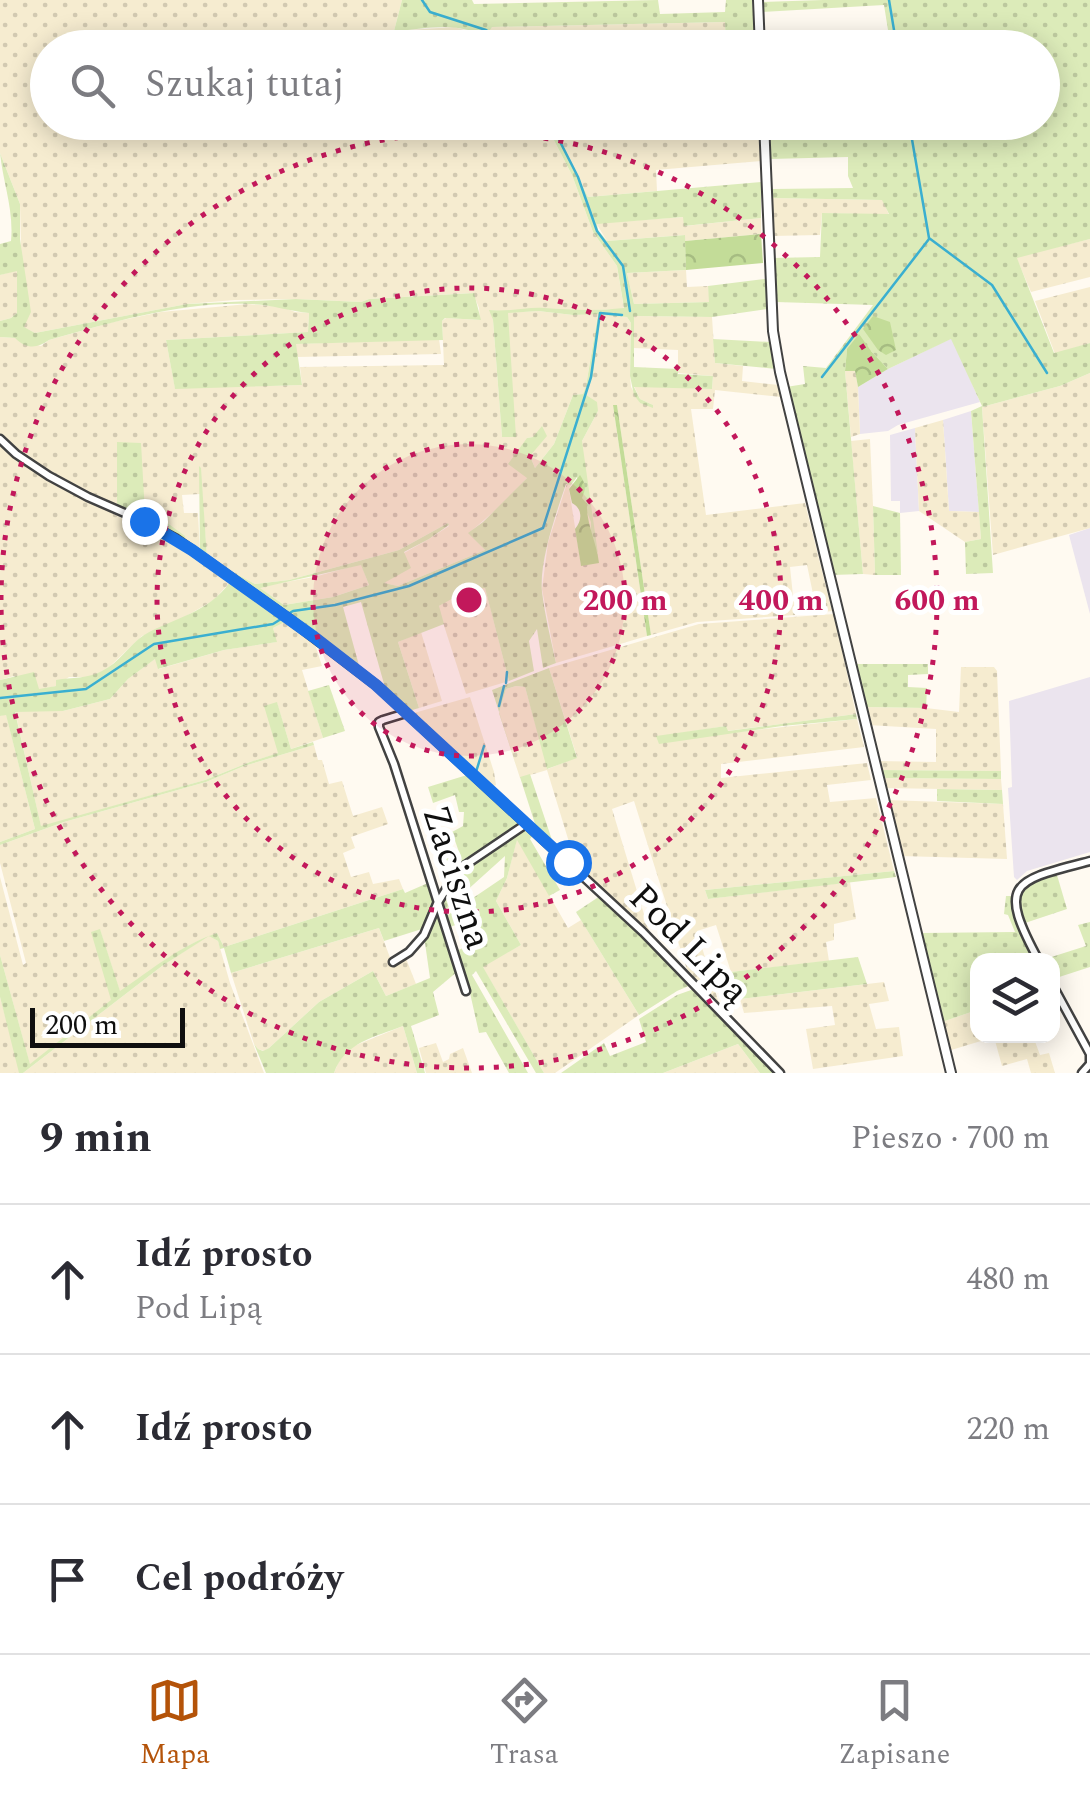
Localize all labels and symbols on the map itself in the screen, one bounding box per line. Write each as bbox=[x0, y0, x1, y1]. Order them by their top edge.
route end bbox=[122, 499, 168, 545]
text: 200 m bbox=[582, 578, 668, 624]
text: 400 m bbox=[738, 578, 824, 624]
text: 600 m bbox=[894, 578, 980, 624]
centre of rings bbox=[451, 582, 487, 618]
street label: Zaciszna bbox=[406, 798, 507, 957]
route start bbox=[546, 840, 592, 886]
street label: Pod Lipą bbox=[615, 870, 763, 1019]
scale bar bbox=[30, 1003, 185, 1048]

